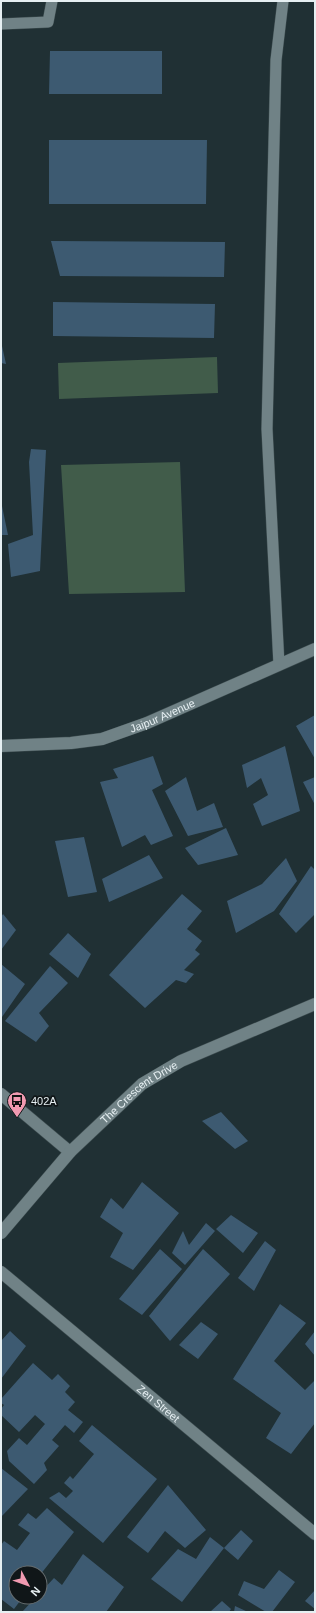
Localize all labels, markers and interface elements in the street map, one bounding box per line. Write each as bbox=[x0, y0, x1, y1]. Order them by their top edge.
street label: Jaipur Avenue bbox=[128, 697, 197, 735]
street label: The Crescent Drive bbox=[98, 1059, 180, 1126]
bus stop icon: 402A bbox=[6, 1090, 28, 1118]
place label: 402A bbox=[31, 1095, 57, 1107]
street label: Zen Street bbox=[135, 1382, 182, 1424]
north arrow bbox=[8, 1565, 48, 1605]
text: N bbox=[28, 1585, 43, 1599]

